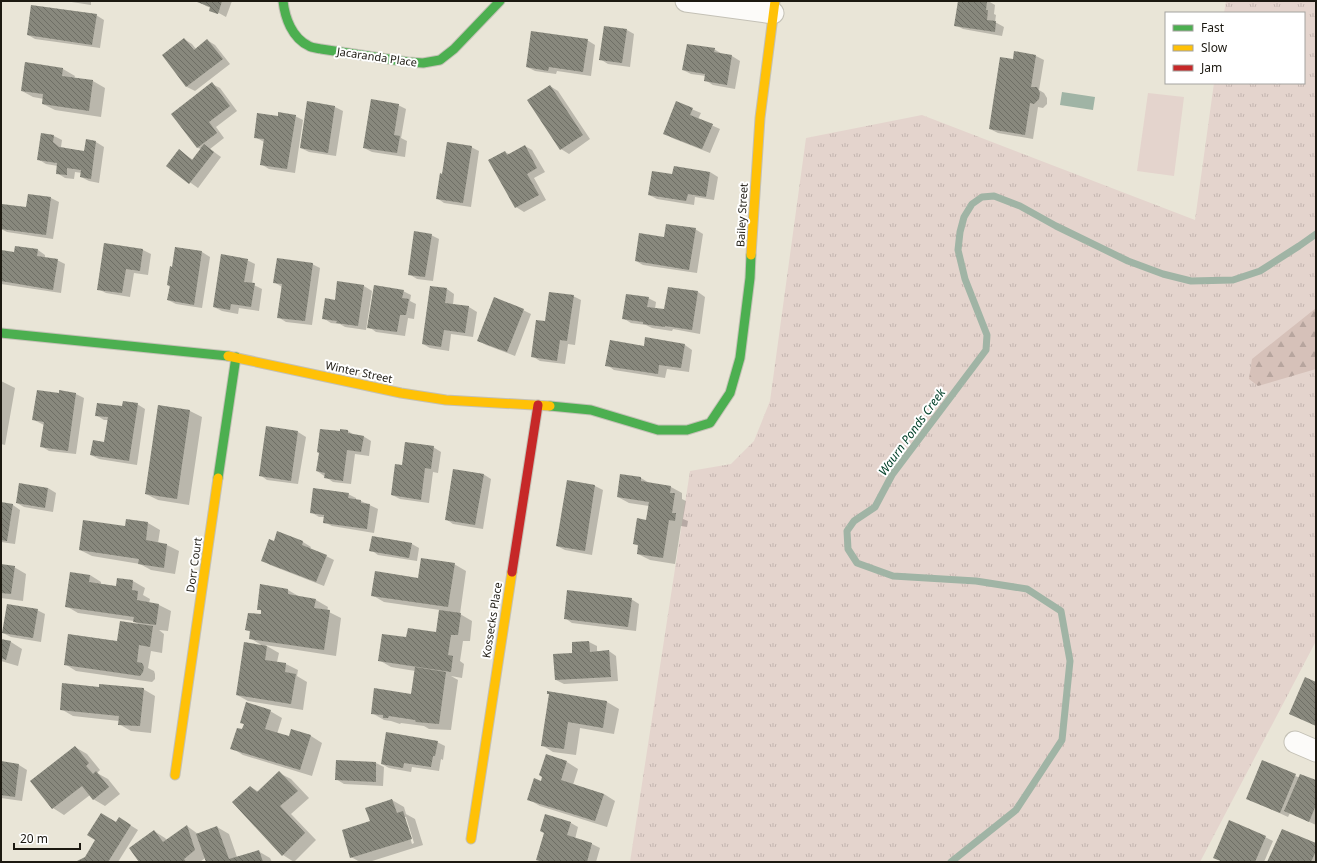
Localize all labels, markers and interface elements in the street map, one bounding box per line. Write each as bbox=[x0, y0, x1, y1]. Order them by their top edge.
legend bbox=[1165, 12, 1305, 84]
text: Fast bbox=[1201, 19, 1225, 36]
text: Slow bbox=[1201, 39, 1228, 56]
street label: Jacaranda Place bbox=[335, 43, 418, 70]
text: Jam bbox=[1200, 59, 1222, 76]
street label: Bailey Street bbox=[732, 183, 751, 247]
street label: Winter Street bbox=[324, 357, 394, 386]
water label: Waurn Ponds Creek bbox=[874, 384, 950, 479]
street label: Dorr Court bbox=[182, 536, 205, 593]
street label: Kossecks Place bbox=[478, 581, 505, 659]
scale bar bbox=[14, 825, 80, 851]
text: 20 m bbox=[20, 830, 48, 847]

